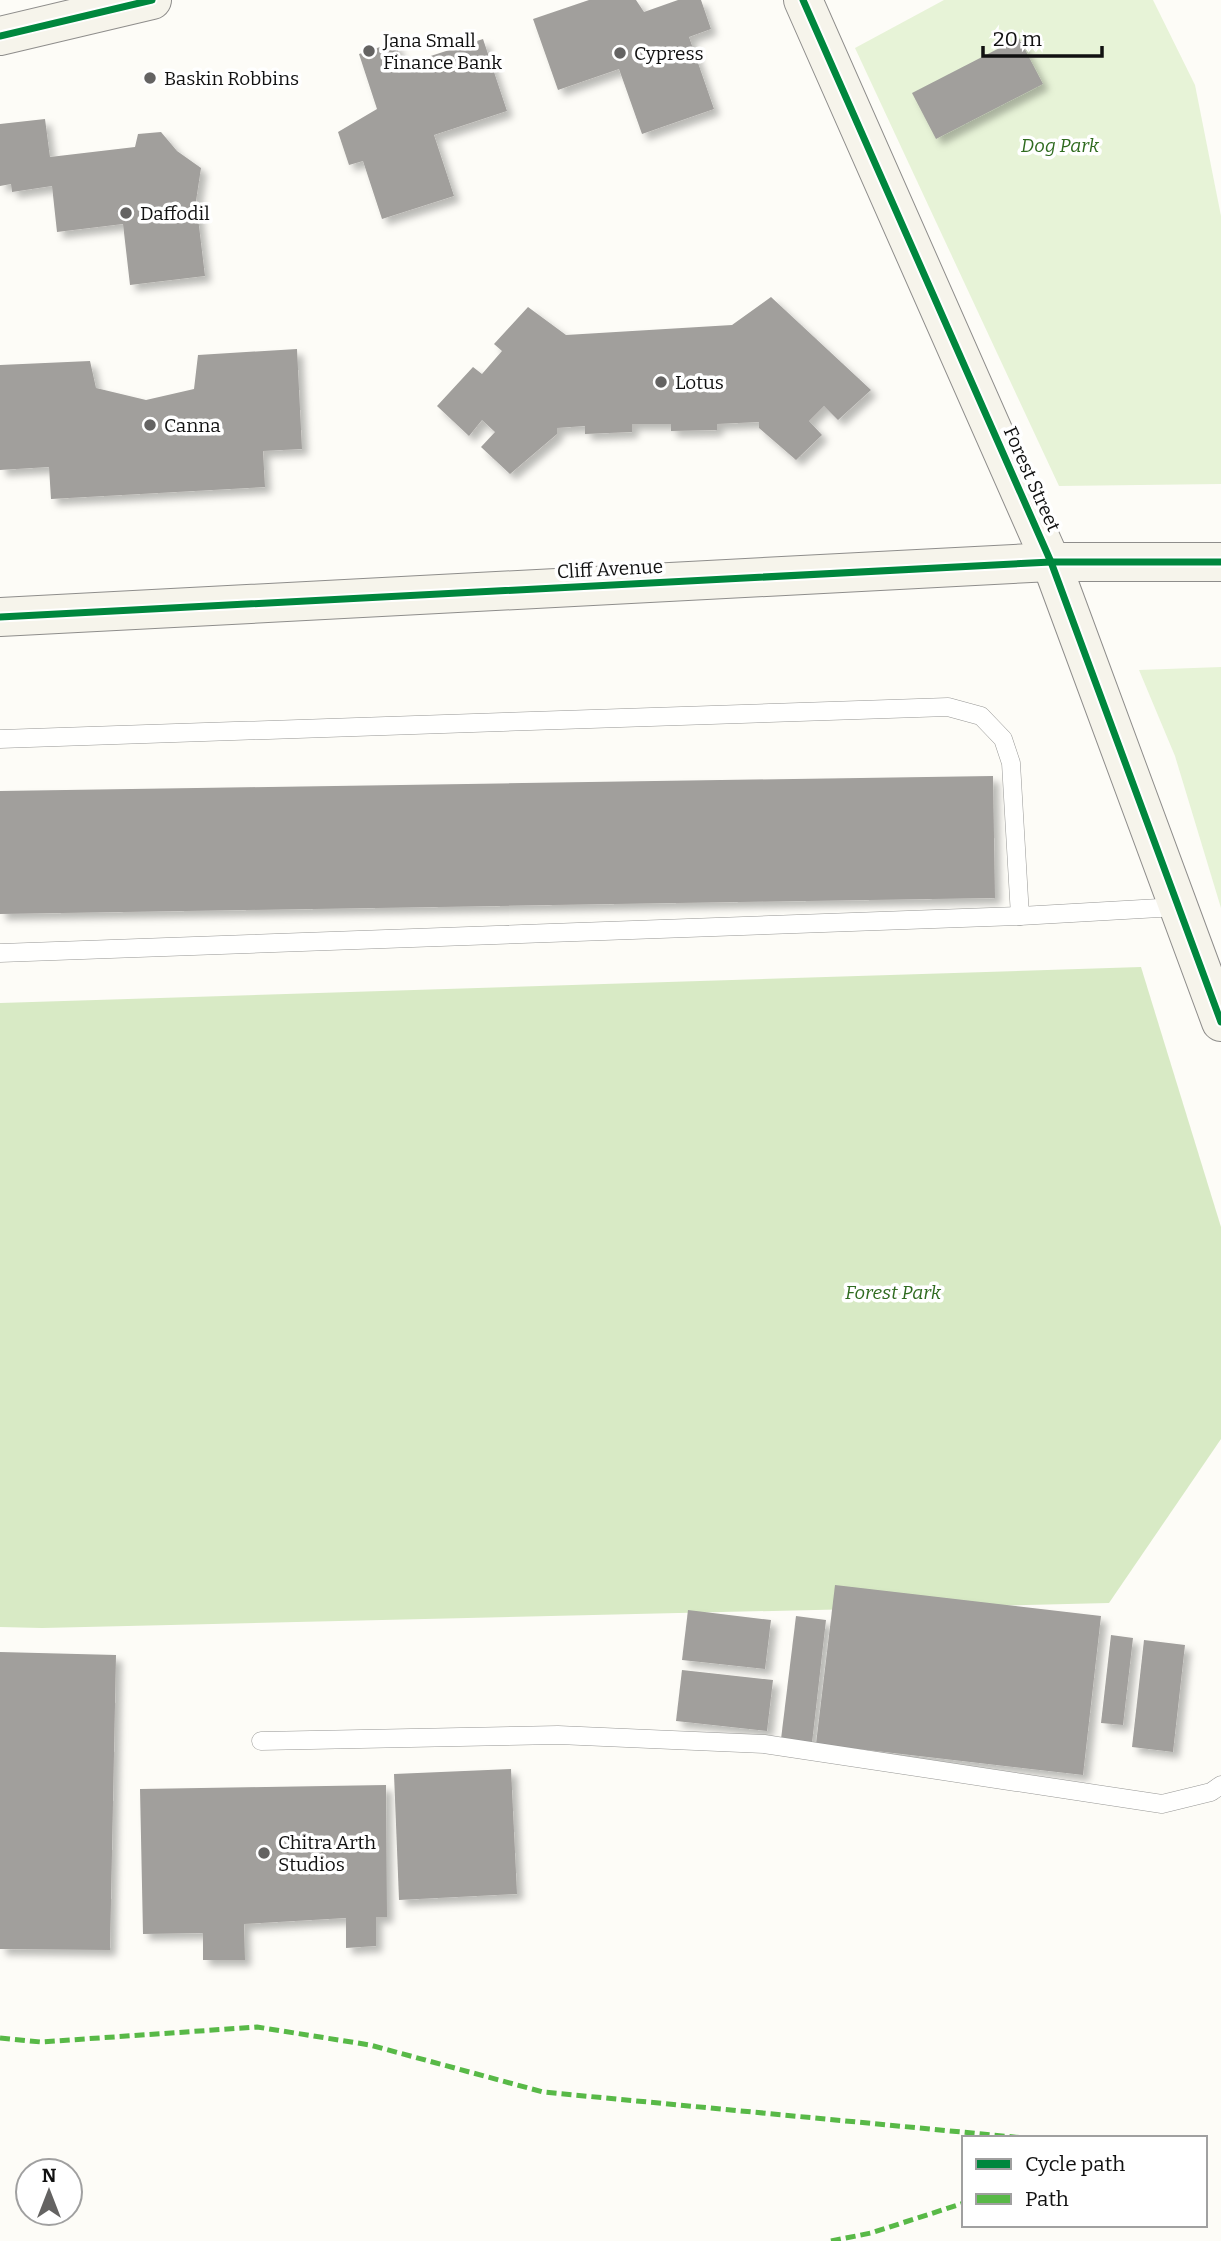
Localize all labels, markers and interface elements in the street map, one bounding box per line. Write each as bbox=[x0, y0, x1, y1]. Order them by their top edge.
scale bar bbox=[983, 14, 1102, 58]
text: 20 m bbox=[993, 26, 1042, 52]
place label: Jana Small Finance Bank bbox=[382, 29, 502, 74]
place label: Cypress bbox=[634, 42, 704, 65]
marker: Jana Small Finance Bank bbox=[361, 43, 377, 59]
marker: Cypress bbox=[612, 45, 628, 61]
place label: Baskin Robbins bbox=[164, 67, 299, 90]
marker: Baskin Robbins bbox=[142, 70, 158, 86]
park label: Dog Park bbox=[1021, 134, 1100, 157]
place label: Daffodil bbox=[140, 202, 210, 225]
marker: Daffodil bbox=[118, 205, 134, 221]
place label: Lotus bbox=[675, 371, 724, 394]
marker: Lotus bbox=[653, 374, 669, 390]
place label: Canna bbox=[164, 414, 221, 437]
marker: Canna bbox=[142, 417, 158, 433]
street label: Forest Street bbox=[999, 423, 1065, 535]
street label: Cliff Avenue bbox=[556, 555, 664, 583]
park label: Forest Park bbox=[845, 1281, 942, 1304]
place label: Chitra Arth Studios bbox=[278, 1831, 376, 1876]
marker: Chitra Arth Studios bbox=[256, 1845, 272, 1861]
legend bbox=[962, 2136, 1207, 2227]
text: Cycle path bbox=[1025, 2151, 1125, 2177]
north arrow bbox=[14, 2157, 84, 2227]
text: N bbox=[42, 2164, 57, 2187]
text: Path bbox=[1025, 2186, 1069, 2212]

